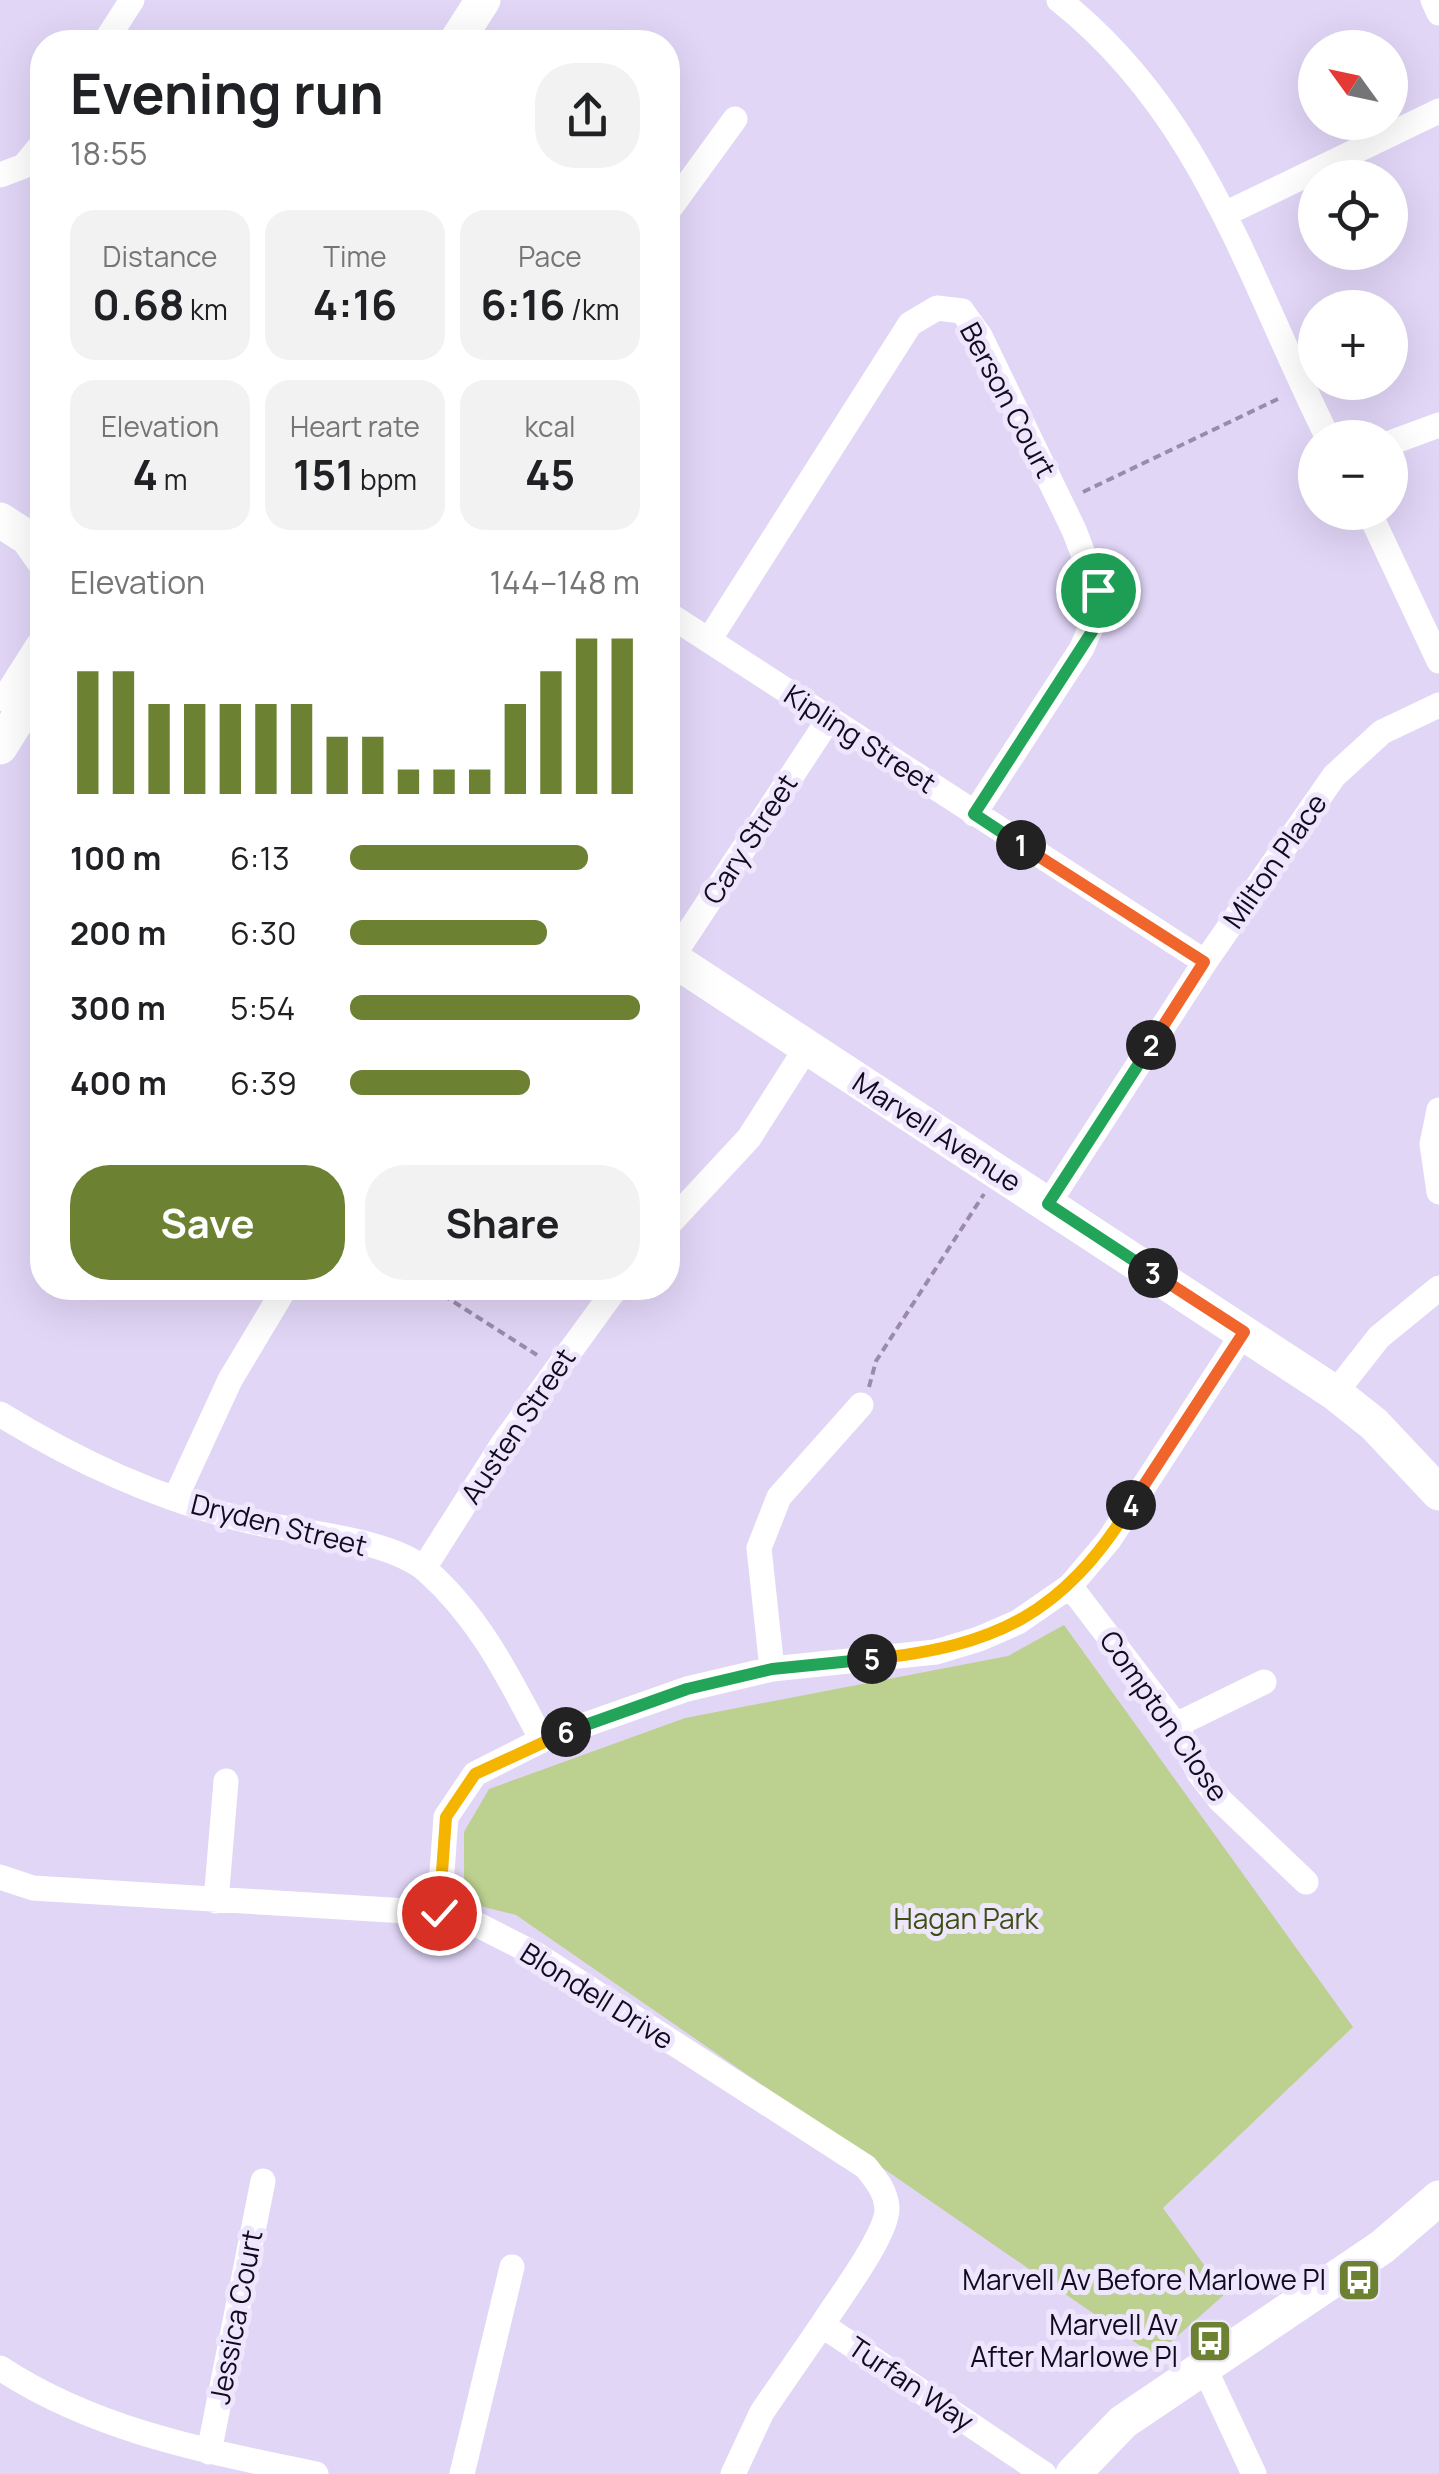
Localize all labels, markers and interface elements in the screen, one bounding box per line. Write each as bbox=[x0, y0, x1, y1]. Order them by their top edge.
north arrow bbox=[1298, 30, 1408, 140]
map controls bbox=[1298, 30, 1408, 530]
text: Evening run bbox=[70, 55, 384, 131]
button: share bbox=[535, 63, 640, 168]
text: 18:55 bbox=[70, 131, 148, 175]
button: locate bbox=[1298, 160, 1408, 270]
text: Distance bbox=[103, 237, 217, 275]
text: Time bbox=[323, 237, 387, 275]
text: Pace bbox=[518, 237, 582, 275]
text: 0.68 bbox=[92, 275, 184, 333]
text: 4:16 bbox=[313, 275, 397, 333]
text: 6:16 bbox=[480, 275, 565, 333]
text: km bbox=[184, 290, 228, 328]
text: /km bbox=[565, 290, 620, 328]
button: + bbox=[1298, 290, 1408, 400]
street label: Berson Court bbox=[952, 315, 1066, 484]
text: Elevation bbox=[101, 407, 219, 445]
text: Heart rate bbox=[290, 407, 420, 445]
text: kcal bbox=[524, 407, 576, 445]
button: − bbox=[1298, 420, 1408, 530]
text: 4 bbox=[133, 445, 158, 503]
text: 151 bbox=[293, 445, 354, 503]
text: 45 bbox=[525, 445, 575, 503]
text: m bbox=[158, 460, 187, 498]
text: bpm bbox=[354, 460, 417, 498]
pin bbox=[1056, 548, 1141, 633]
text: Elevation bbox=[70, 560, 205, 604]
text: 144–148 m bbox=[489, 560, 640, 604]
icon: arrive bbox=[1071, 563, 1126, 618]
street label: Kipling Street bbox=[777, 675, 944, 801]
street label: Cary Street bbox=[693, 766, 805, 911]
street label: Milton Place bbox=[1214, 785, 1335, 935]
pin: 1 bbox=[996, 820, 1046, 870]
text: 1 bbox=[1015, 826, 1027, 864]
text: 100 m bbox=[70, 836, 161, 880]
text: 6:13 bbox=[230, 836, 290, 880]
text: 200 m bbox=[70, 911, 166, 955]
text: 6:30 bbox=[230, 911, 297, 955]
text: 300 m bbox=[70, 986, 166, 1030]
text: 5:54 bbox=[230, 986, 295, 1030]
pin: 2 bbox=[1126, 1020, 1176, 1070]
text: 2 bbox=[1143, 1026, 1159, 1064]
text: 400 m bbox=[70, 1061, 167, 1105]
text: 6:39 bbox=[230, 1061, 297, 1105]
street label: Marvell Avenue bbox=[846, 1062, 1029, 1200]
button: Save bbox=[70, 1165, 345, 1280]
button: Share bbox=[365, 1165, 640, 1280]
pin: 3 bbox=[1128, 1248, 1178, 1298]
text: 3 bbox=[1145, 1254, 1161, 1292]
street label: Austen Street bbox=[451, 1340, 583, 1511]
pin: 4 bbox=[1106, 1480, 1156, 1530]
street label: Dryden Street bbox=[187, 1484, 371, 1564]
text: 4 bbox=[1122, 1486, 1140, 1524]
street label: Compton Close bbox=[1092, 1622, 1238, 1808]
pin: 5 bbox=[847, 1634, 897, 1684]
text: 5 bbox=[864, 1640, 880, 1678]
pin: 6 bbox=[541, 1707, 591, 1757]
text: 6 bbox=[557, 1713, 575, 1751]
pin bbox=[397, 1871, 482, 1956]
icon: check bbox=[412, 1886, 467, 1941]
park label: Hagan Park bbox=[894, 1899, 1040, 1937]
street label: Blondell Drive bbox=[514, 1933, 681, 2057]
street label: Jessica Court bbox=[200, 2227, 270, 2407]
bus stop icon: Marvell Av Before Marlowe Pl bbox=[1336, 2257, 1382, 2303]
place label: Marvell Av Before Marlowe Pl bbox=[962, 2260, 1326, 2298]
place label: Marvell Av After Marlowe Pl bbox=[970, 2305, 1178, 2375]
bus stop icon: Marvell Av After Marlowe Pl bbox=[1187, 2318, 1233, 2364]
street label: Turfan Way bbox=[841, 2327, 982, 2439]

